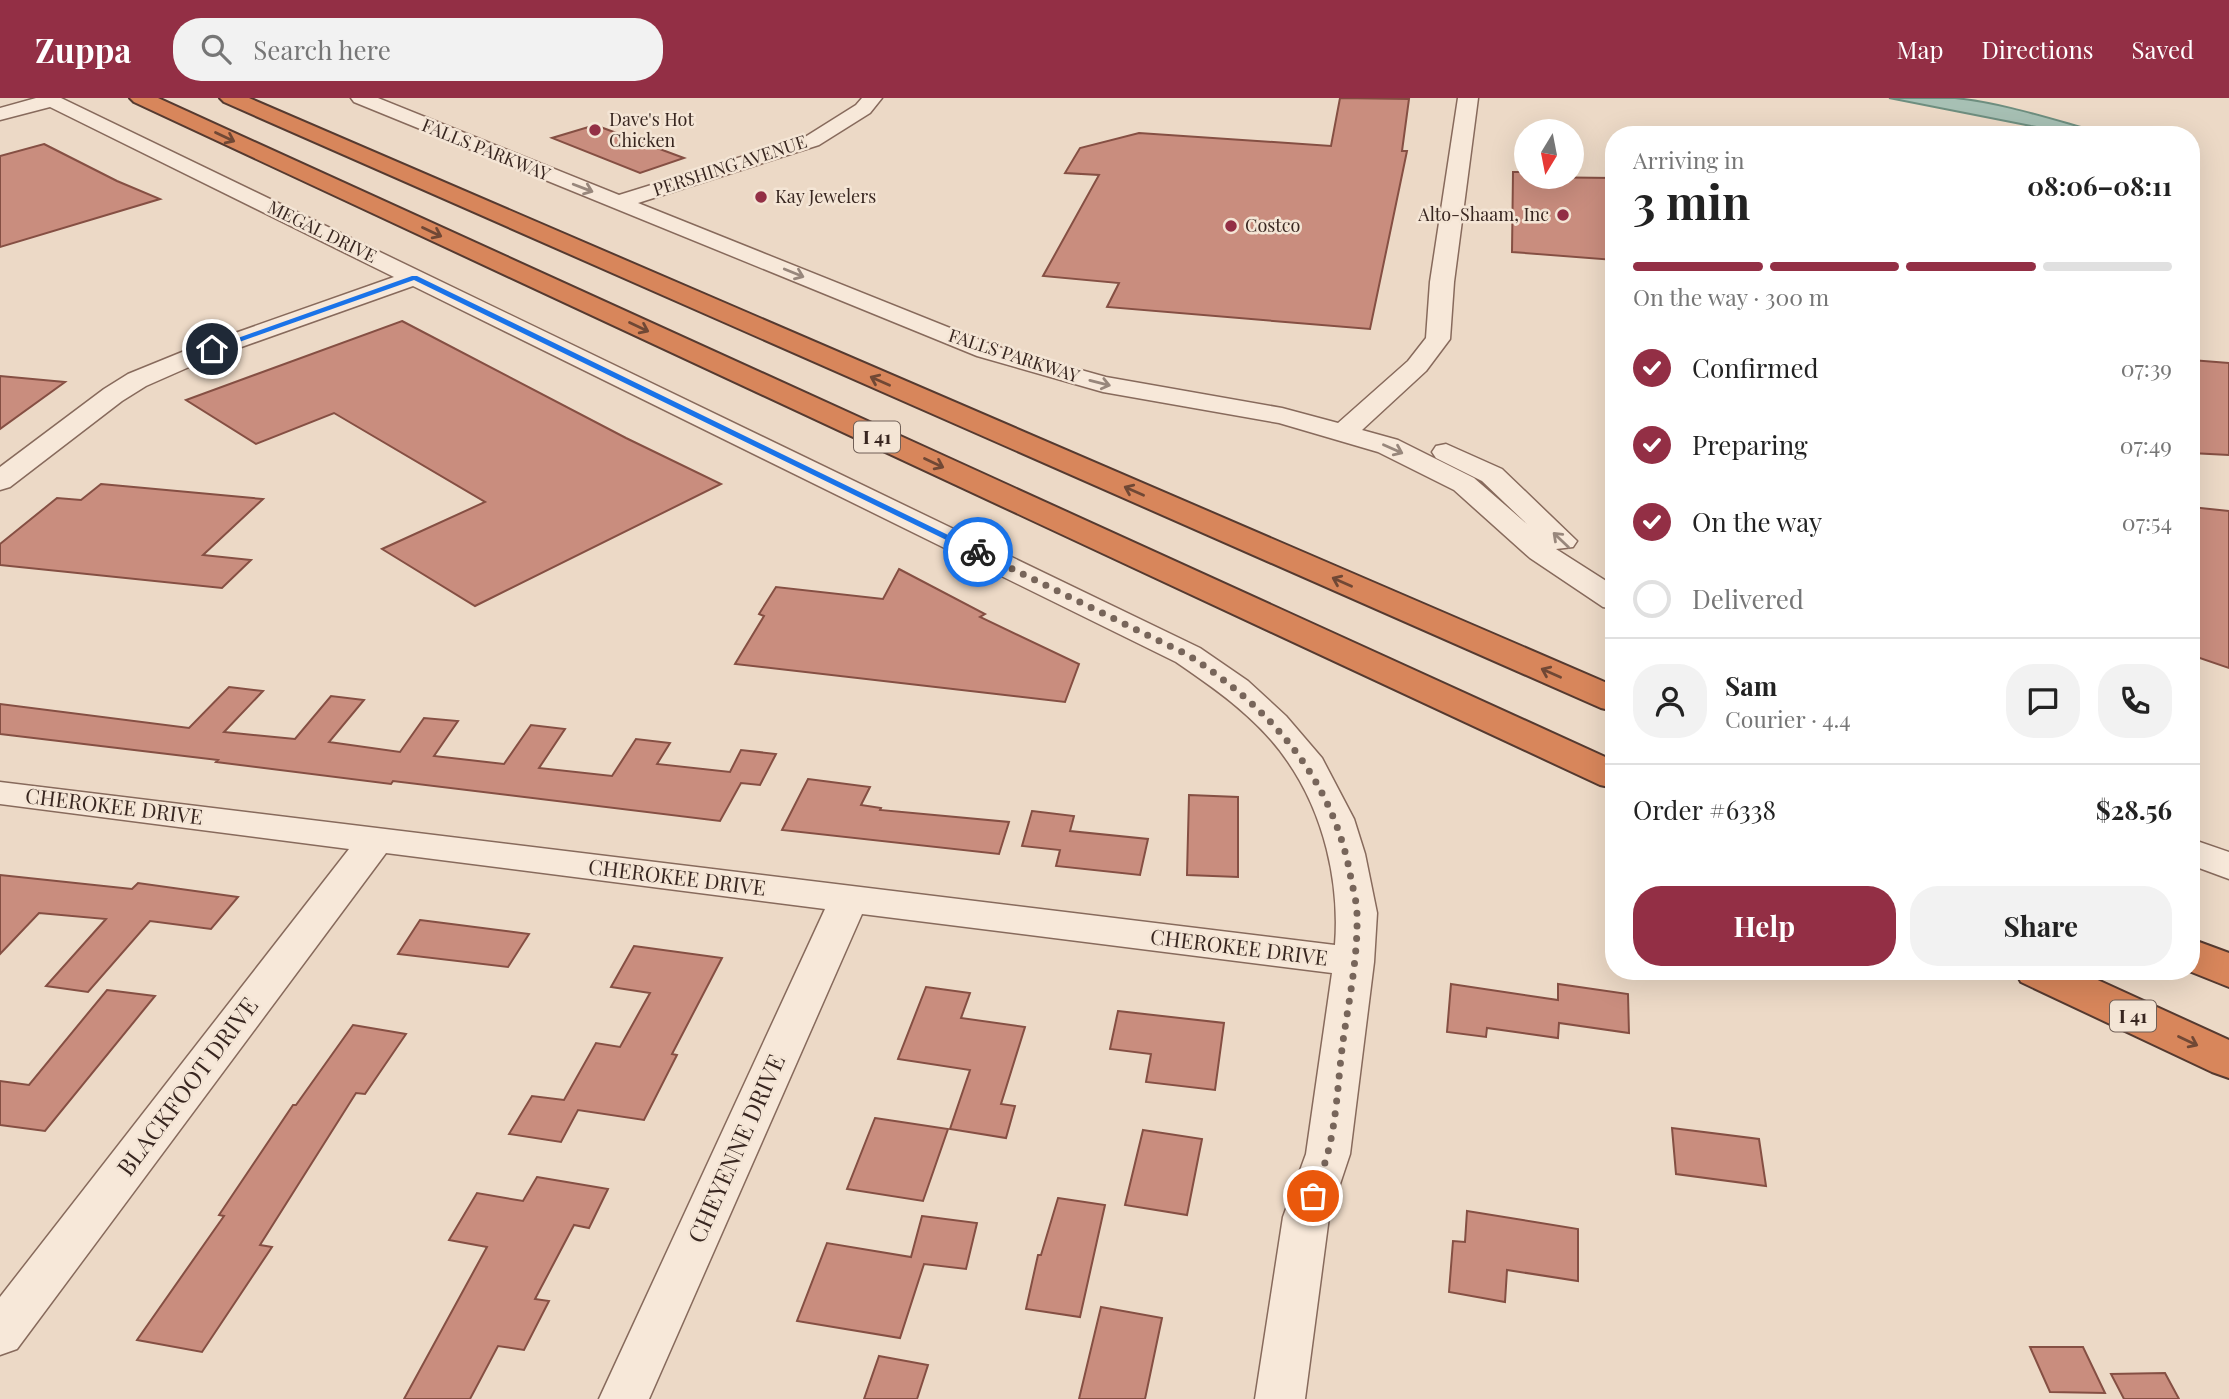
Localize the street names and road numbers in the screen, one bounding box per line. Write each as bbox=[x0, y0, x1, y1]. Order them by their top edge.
street label: FALLS PARKWAY bbox=[419, 112, 554, 186]
street label: PERSHING AVENUE bbox=[650, 129, 810, 201]
street label: MEGAL DRIVE bbox=[264, 194, 381, 268]
street label: FALLS PARKWAY bbox=[946, 323, 1083, 388]
road number: I 41 bbox=[854, 422, 900, 452]
street label: CHEROKEE DRIVE bbox=[24, 780, 205, 830]
street label: CHEROKEE DRIVE bbox=[587, 851, 768, 901]
street label: CHEROKEE DRIVE bbox=[1149, 921, 1330, 971]
street label: BLACKFOOT DRIVE bbox=[109, 990, 264, 1182]
road number: I 41 bbox=[2110, 1000, 2156, 1032]
street label: CHEYENNE DRIVE bbox=[679, 1049, 791, 1247]

